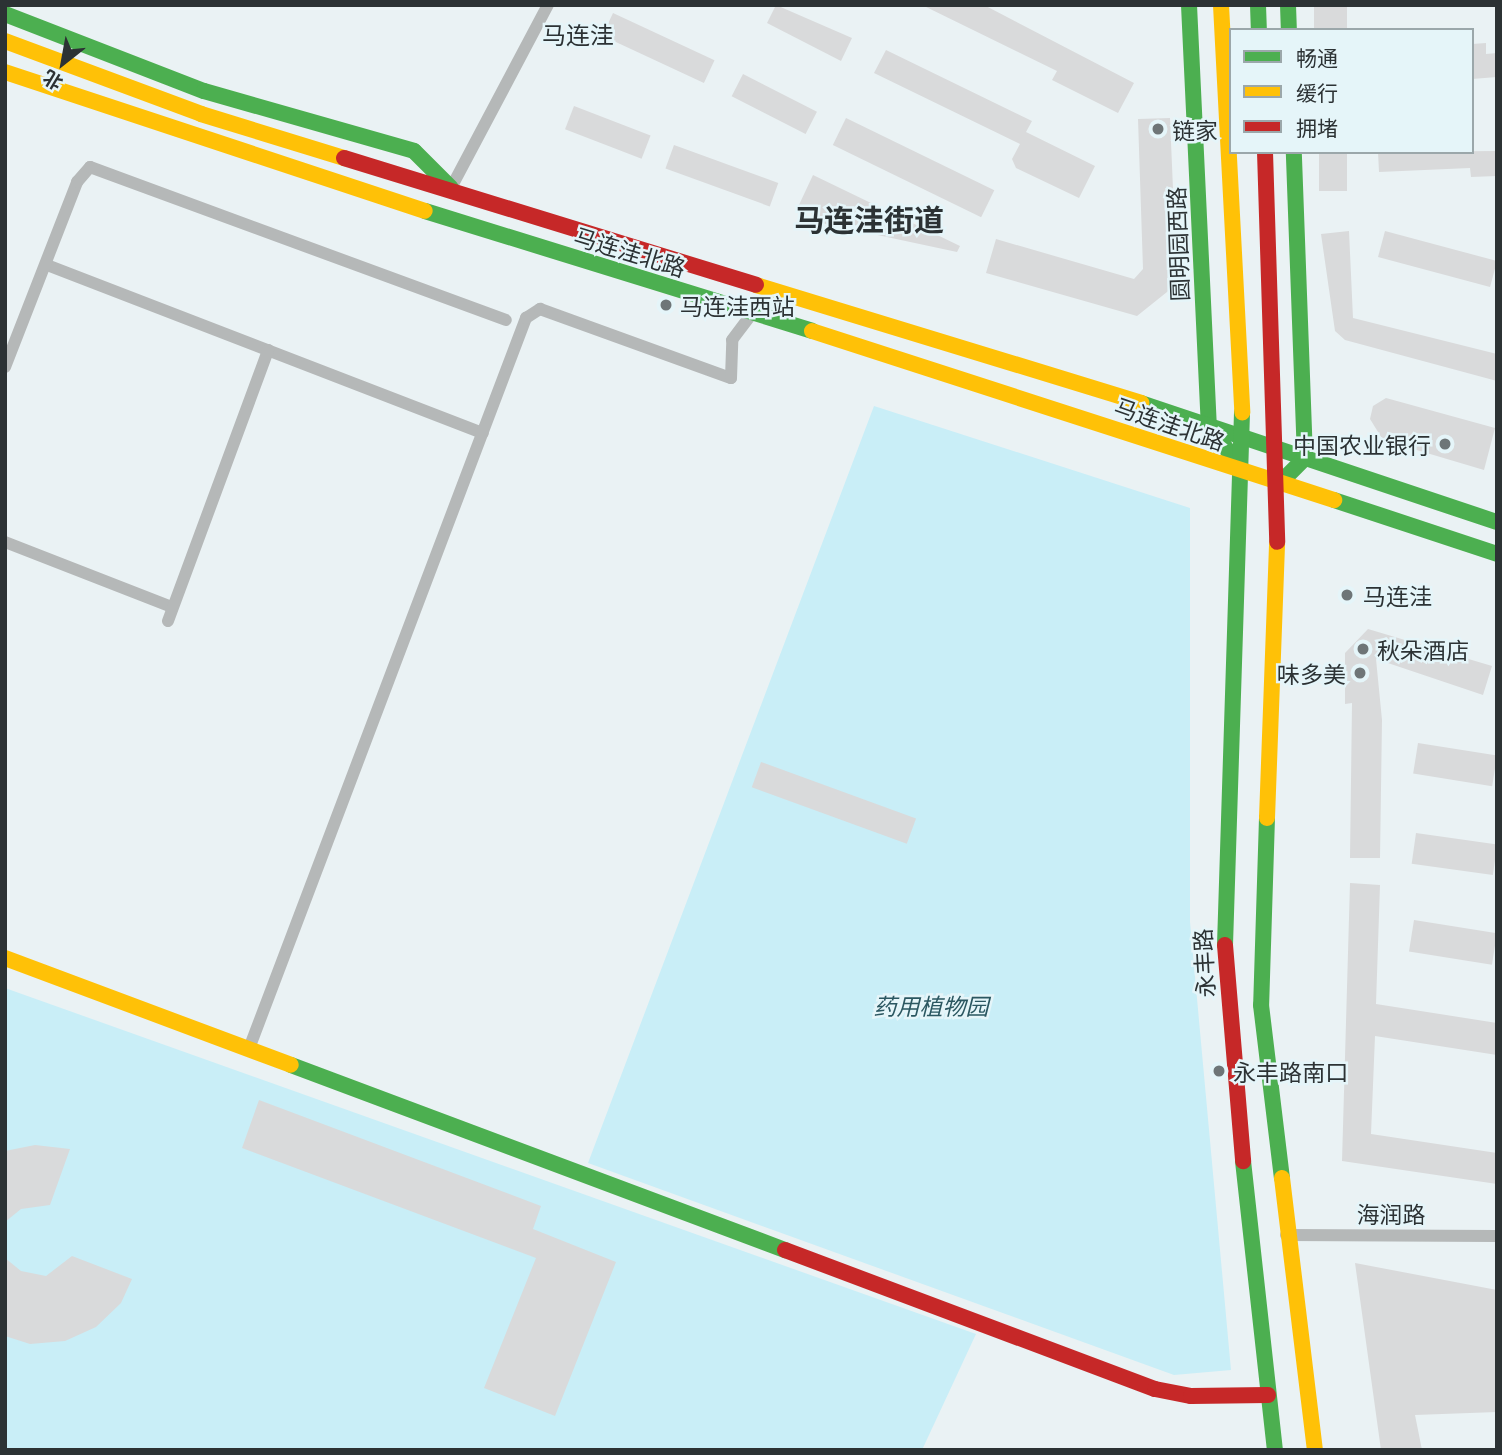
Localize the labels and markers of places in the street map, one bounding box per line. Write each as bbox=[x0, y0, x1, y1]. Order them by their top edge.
place label: 链家 bbox=[1172, 115, 1218, 143]
marker: 链家 bbox=[1150, 121, 1166, 137]
place label: 马连洼西站 bbox=[680, 291, 795, 319]
marker: 马连洼西站 bbox=[658, 297, 674, 313]
place label: 中国农业银行 bbox=[1293, 430, 1431, 458]
marker: 中国农业银行 bbox=[1437, 436, 1453, 452]
place label: 马连洼 bbox=[1363, 581, 1432, 609]
marker: 马连洼 bbox=[1337, 585, 1357, 605]
place label: 秋朵酒店 bbox=[1377, 635, 1469, 663]
marker: 秋朵酒店 bbox=[1355, 641, 1371, 657]
place label: 味多美 bbox=[1277, 659, 1346, 687]
marker: 味多美 bbox=[1352, 665, 1368, 681]
place label: 永丰路南口 bbox=[1233, 1057, 1348, 1085]
marker: 永丰路南口 bbox=[1211, 1063, 1227, 1079]

